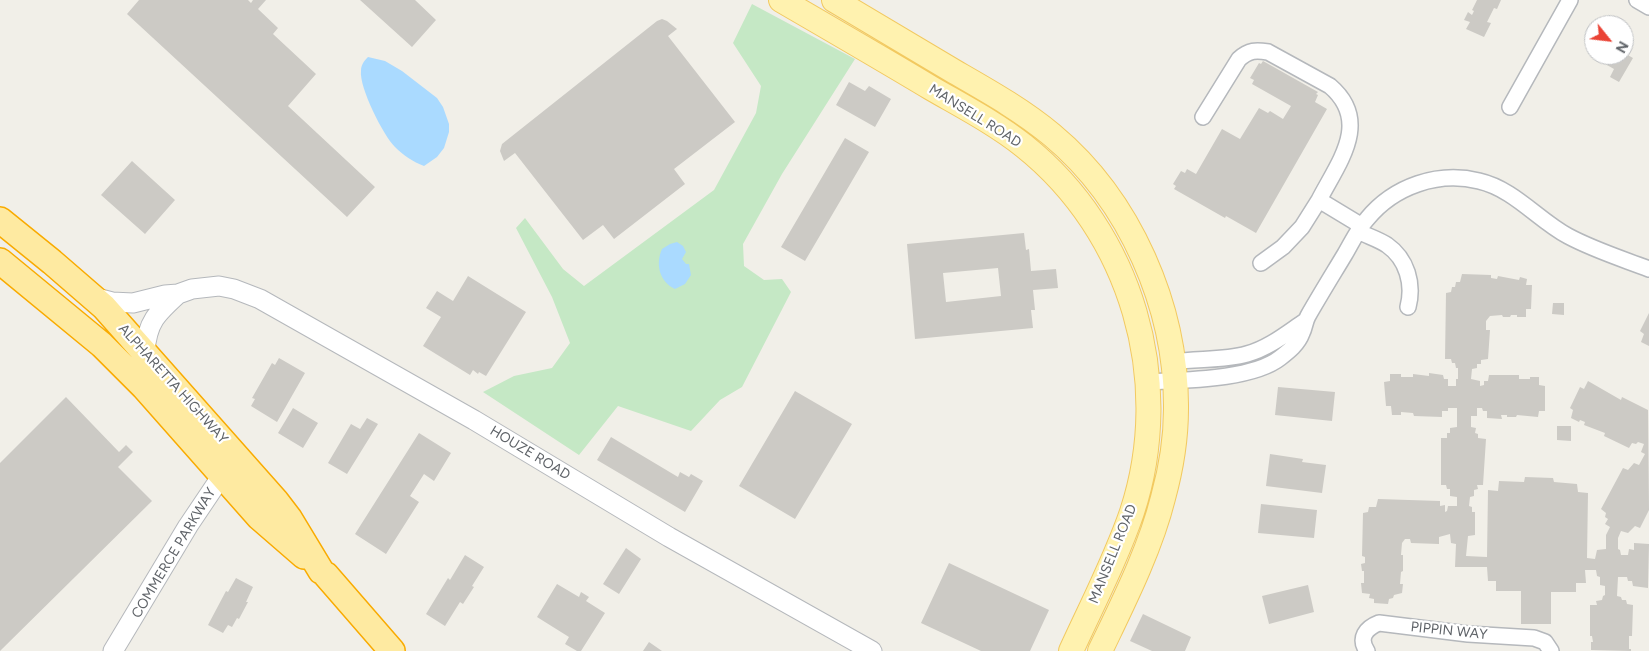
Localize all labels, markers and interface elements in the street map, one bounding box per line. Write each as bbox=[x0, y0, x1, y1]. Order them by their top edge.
north arrow bbox=[1584, 15, 1634, 65]
text: N bbox=[1612, 38, 1632, 56]
street label: MANSELL ROAD bbox=[926, 81, 1024, 151]
street label: ALPHARETTA HIGHWAY bbox=[115, 321, 231, 447]
street label: HOUZE ROAD bbox=[487, 422, 573, 484]
street label: COMMERCE PARKWAY bbox=[128, 485, 220, 621]
street label: MANSELL ROAD bbox=[1085, 502, 1141, 606]
street label: PIPPIN WAY bbox=[1410, 619, 1488, 643]

